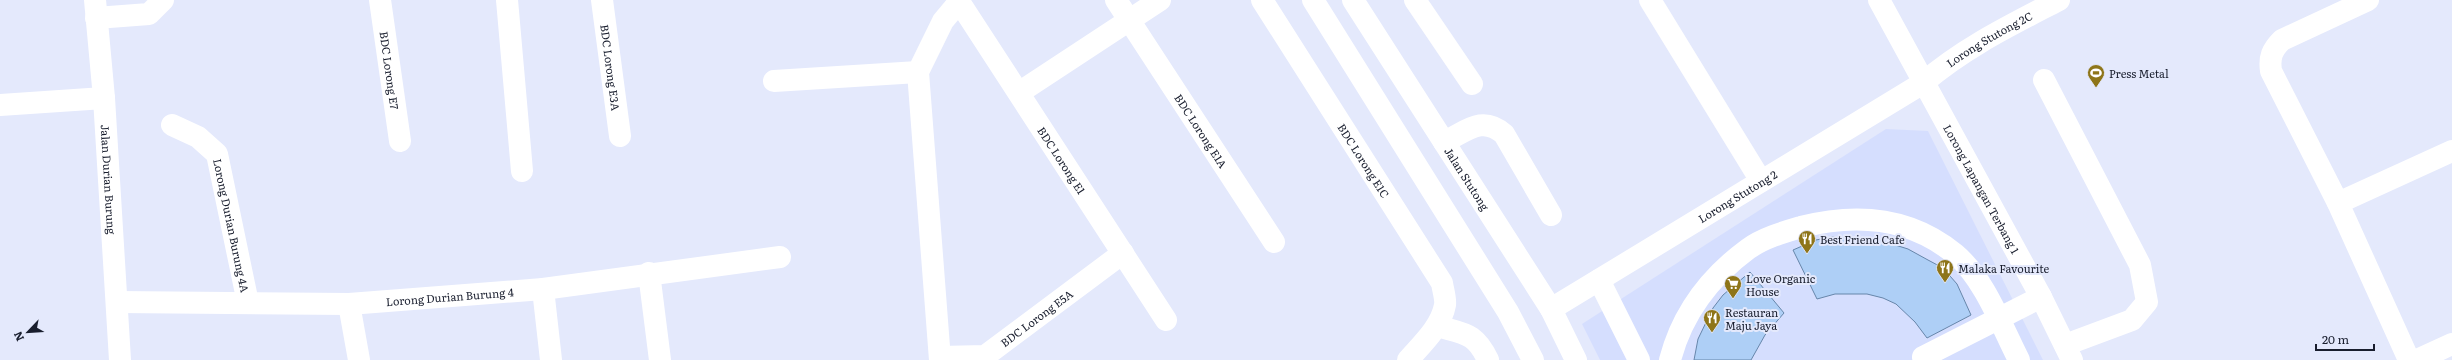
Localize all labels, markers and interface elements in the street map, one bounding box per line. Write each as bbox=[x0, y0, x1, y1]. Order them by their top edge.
street label: Lorong Stutong 2C bbox=[1943, 7, 2035, 70]
street label: BDC Lorong E3A bbox=[597, 23, 625, 112]
street label: BDC Lorong E7 bbox=[377, 30, 403, 111]
sports icon: Press Metal bbox=[2086, 63, 2106, 88]
place label: Press Metal bbox=[2109, 65, 2169, 81]
street label: BDC Lorong E1A bbox=[1171, 90, 1231, 171]
street label: BDC Lorong E1C bbox=[1334, 120, 1394, 201]
street label: Lorong Lapangan Terbang 1 bbox=[1940, 121, 2024, 257]
street label: BDC Lorong E1 bbox=[1034, 123, 1090, 197]
street label: Jalan Durian Burung bbox=[98, 124, 120, 236]
street label: Jalan Stutong bbox=[1441, 144, 1494, 214]
street label: Lorong Durian Burung 4A bbox=[210, 157, 254, 294]
street label: Lorong Stutong 2 bbox=[1695, 165, 1780, 226]
restaurant icon: Best Friend Cafe bbox=[1797, 229, 1817, 254]
place label: Best Friend Cafe bbox=[1820, 231, 1905, 247]
restaurant icon: Malaka Favourite bbox=[1935, 258, 1955, 283]
place label: Malaka Favourite bbox=[1958, 260, 2050, 276]
place label: Love Organic House bbox=[1746, 270, 1816, 299]
supermarket icon: Love Organic House bbox=[1723, 274, 1743, 299]
street label: Lorong Durian Burung 4 bbox=[385, 283, 514, 309]
street label: BDC Lorong E5A bbox=[997, 285, 1076, 350]
place label: Restauran Maju Jaya bbox=[1725, 304, 1778, 333]
restaurant icon: Restauran Maju Jaya bbox=[1702, 308, 1722, 333]
north arrow bbox=[8, 312, 48, 352]
scale bar bbox=[2316, 326, 2374, 352]
text: N bbox=[9, 329, 27, 344]
text: 20 m bbox=[2322, 330, 2349, 348]

